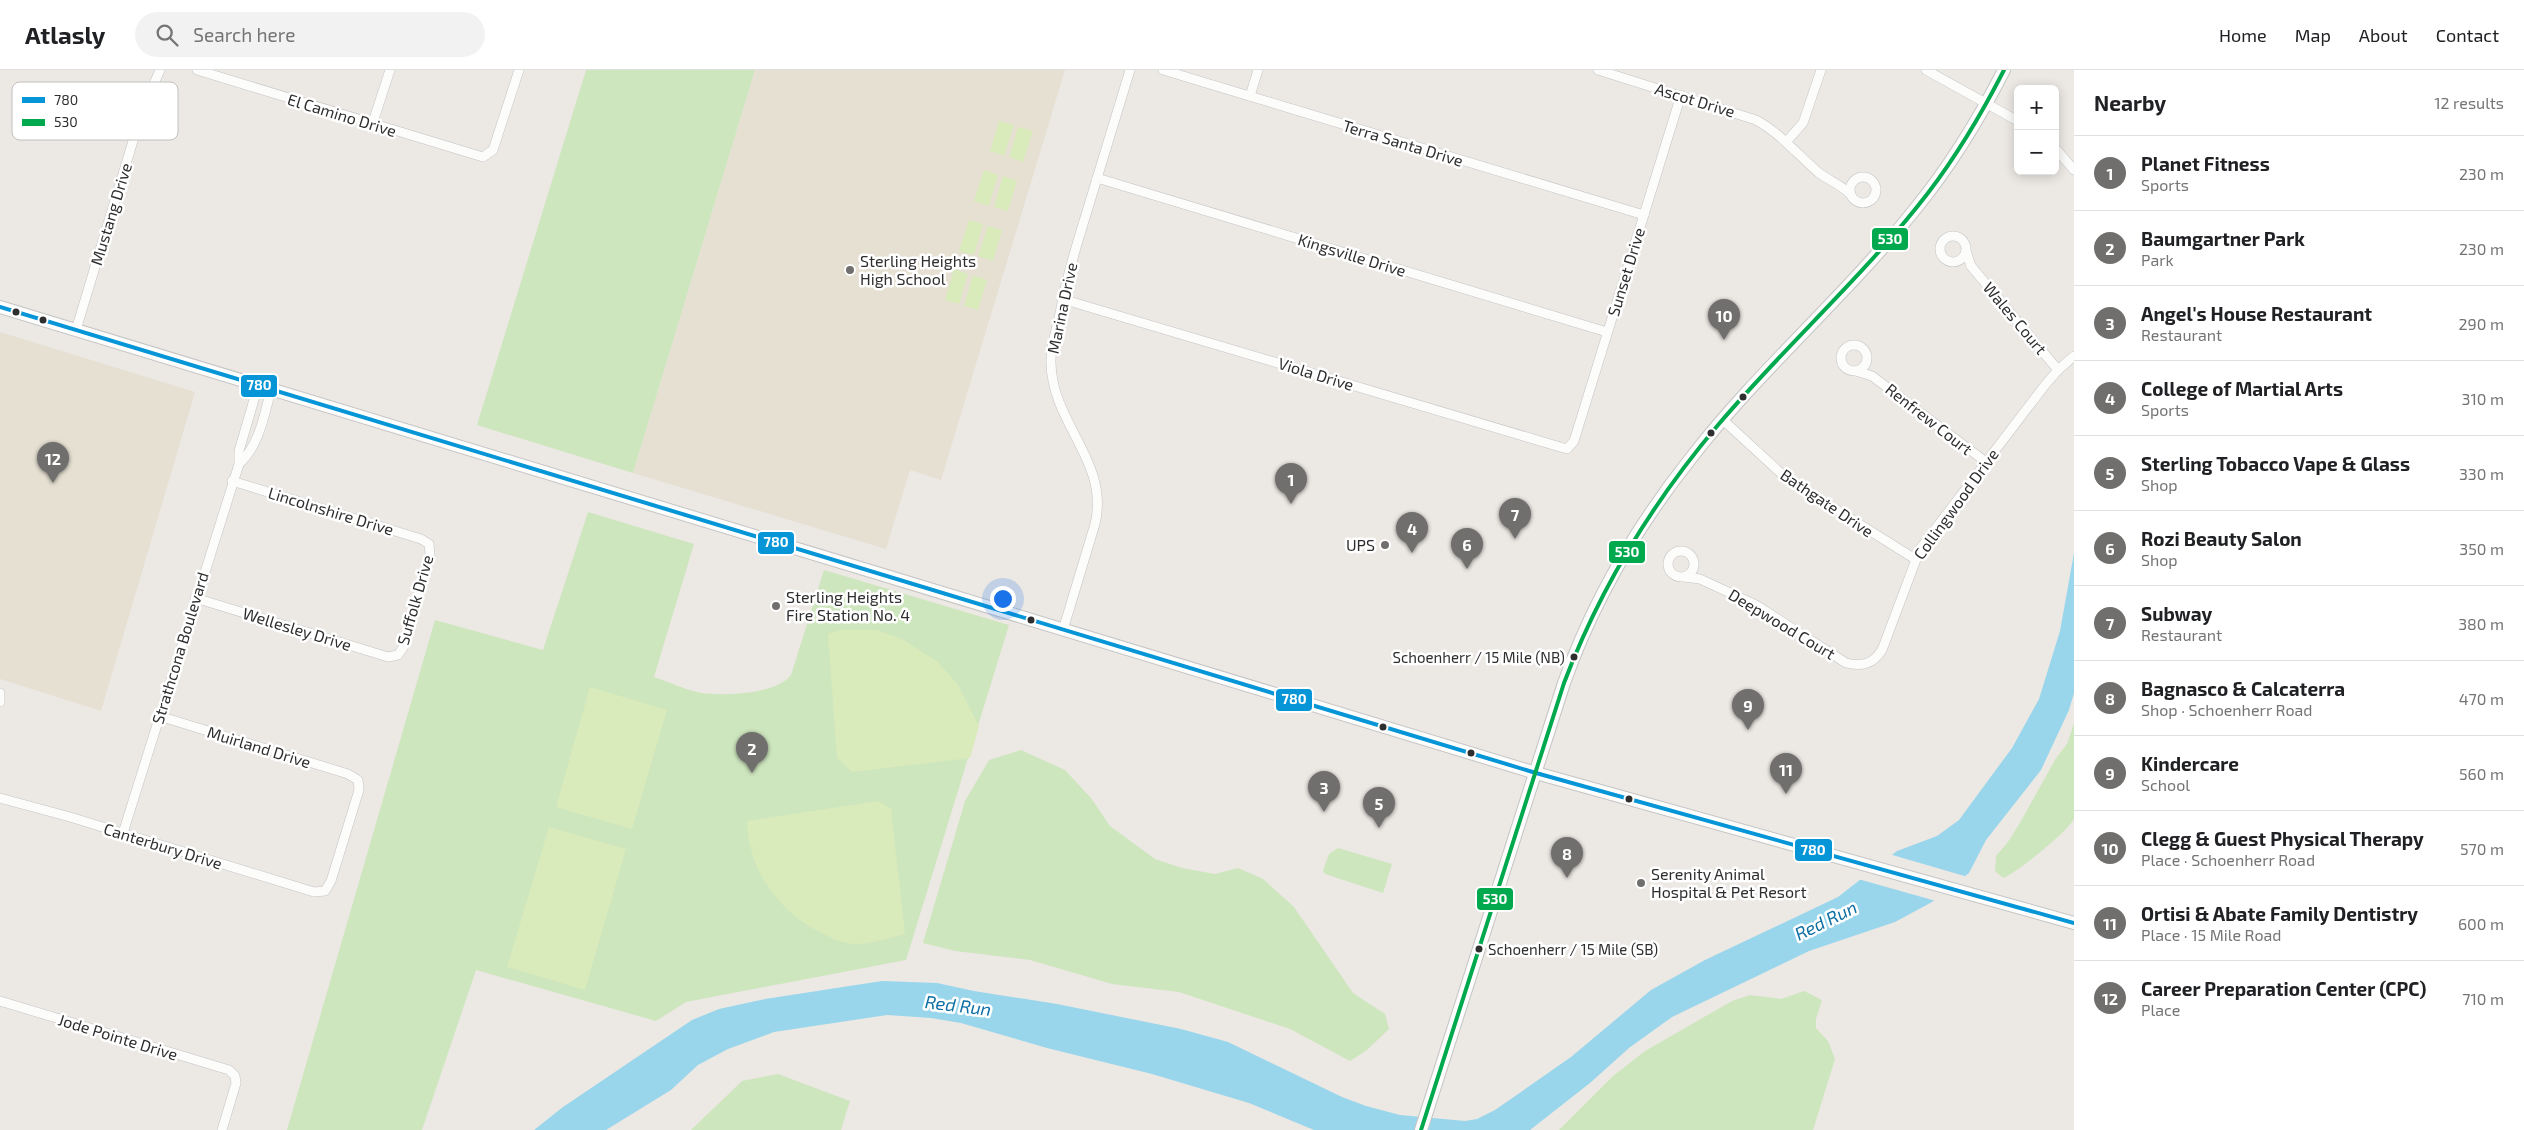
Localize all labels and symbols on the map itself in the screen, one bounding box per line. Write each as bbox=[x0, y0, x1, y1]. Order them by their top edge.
street label: Ascot Drive bbox=[1653, 78, 1737, 121]
legend bbox=[12, 82, 178, 140]
street label: El Camino Drive bbox=[285, 89, 399, 140]
text: 780 bbox=[54, 91, 78, 108]
text: 530 bbox=[54, 113, 78, 130]
street label: Terra Santa Drive bbox=[1341, 115, 1466, 170]
street label: Mustang Drive bbox=[86, 160, 135, 267]
street label: Sunset Drive bbox=[1603, 225, 1648, 319]
line badge: 530 bbox=[1871, 227, 1909, 251]
street label: Kingsville Drive bbox=[1296, 229, 1408, 280]
text: 530 bbox=[1878, 230, 1902, 247]
place label: Sterling Heights High School bbox=[860, 251, 976, 288]
street label: Marina Drive bbox=[1043, 261, 1080, 355]
marker: Sterling Heights High School bbox=[844, 264, 856, 276]
street label: Wales Court bbox=[1980, 278, 2051, 358]
pin: 10 bbox=[1708, 299, 1740, 340]
unlabelled marker bbox=[11, 307, 21, 317]
unlabelled marker bbox=[38, 315, 48, 325]
street label: Viola Drive bbox=[1276, 353, 1356, 394]
line badge: 780 bbox=[240, 374, 278, 398]
text: 780 bbox=[247, 376, 272, 393]
street label: Renfrew Court bbox=[1882, 379, 1976, 458]
unlabelled marker bbox=[1738, 392, 1748, 402]
unlabelled marker bbox=[1706, 428, 1716, 438]
pin: 12 bbox=[37, 442, 69, 483]
street label: Collingwood Drive bbox=[1909, 445, 2002, 563]
pin: 1 bbox=[1275, 463, 1307, 504]
street label: Bathgate Drive bbox=[1777, 465, 1877, 541]
street label: Lincolnshire Drive bbox=[266, 482, 396, 539]
pin: 7 bbox=[1499, 498, 1531, 539]
pin: 4 bbox=[1396, 512, 1428, 553]
pin: 6 bbox=[1451, 528, 1483, 569]
line badge: 780 bbox=[757, 531, 795, 555]
text: 780 bbox=[764, 533, 789, 550]
place label: UPS bbox=[1346, 535, 1375, 554]
marker: UPS bbox=[1379, 539, 1391, 551]
line badge: 530 bbox=[1608, 540, 1646, 564]
text: 530 bbox=[1615, 543, 1639, 560]
street label: Suffolk Drive bbox=[393, 553, 436, 647]
street label: Strathcona Boulevard bbox=[147, 570, 212, 726]
street label: Deepwood Court bbox=[1726, 584, 1839, 663]
your location bbox=[990, 586, 1016, 612]
place label: Sterling Heights Fire Station No. 4 bbox=[786, 587, 910, 624]
marker: Sterling Heights Fire Station No. 4 bbox=[770, 600, 782, 612]
street label: Wellesley Drive bbox=[241, 603, 354, 654]
unlabelled marker bbox=[1026, 615, 1036, 625]
place label: Schoenherr / 15 Mile (NB) bbox=[1393, 648, 1565, 666]
marker: Schoenherr / 15 Mile (NB) bbox=[1569, 652, 1579, 662]
line badge: 780 bbox=[1275, 688, 1313, 712]
pin: 9 bbox=[1732, 689, 1764, 730]
text: 780 bbox=[1282, 690, 1307, 707]
street label: Muirland Drive bbox=[205, 722, 313, 771]
unlabelled marker bbox=[1378, 722, 1388, 732]
pin: 2 bbox=[736, 732, 768, 773]
unlabelled marker bbox=[1466, 748, 1476, 758]
pin: 11 bbox=[1770, 753, 1802, 794]
pin: 3 bbox=[1308, 771, 1340, 812]
pin: 5 bbox=[1363, 787, 1395, 828]
unlabelled marker bbox=[1624, 794, 1634, 804]
street label: Canterbury Drive bbox=[102, 819, 225, 873]
pin: 8 bbox=[1551, 837, 1583, 878]
line badge: 780 bbox=[1794, 838, 1833, 862]
text: 780 bbox=[1801, 841, 1826, 858]
place label: Serenity Animal Hospital & Pet Resort bbox=[1651, 864, 1807, 901]
marker: Serenity Animal Hospital & Pet Resort bbox=[1635, 877, 1647, 889]
line badge: 530 bbox=[1476, 887, 1514, 911]
text: 530 bbox=[1483, 890, 1507, 907]
water label: Red Run bbox=[1791, 896, 1860, 945]
place label: Schoenherr / 15 Mile (SB) bbox=[1488, 940, 1658, 958]
marker: Schoenherr / 15 Mile (SB) bbox=[1474, 944, 1484, 954]
water label: Red Run bbox=[924, 990, 993, 1020]
street label: Jode Pointe Drive bbox=[56, 1009, 180, 1064]

